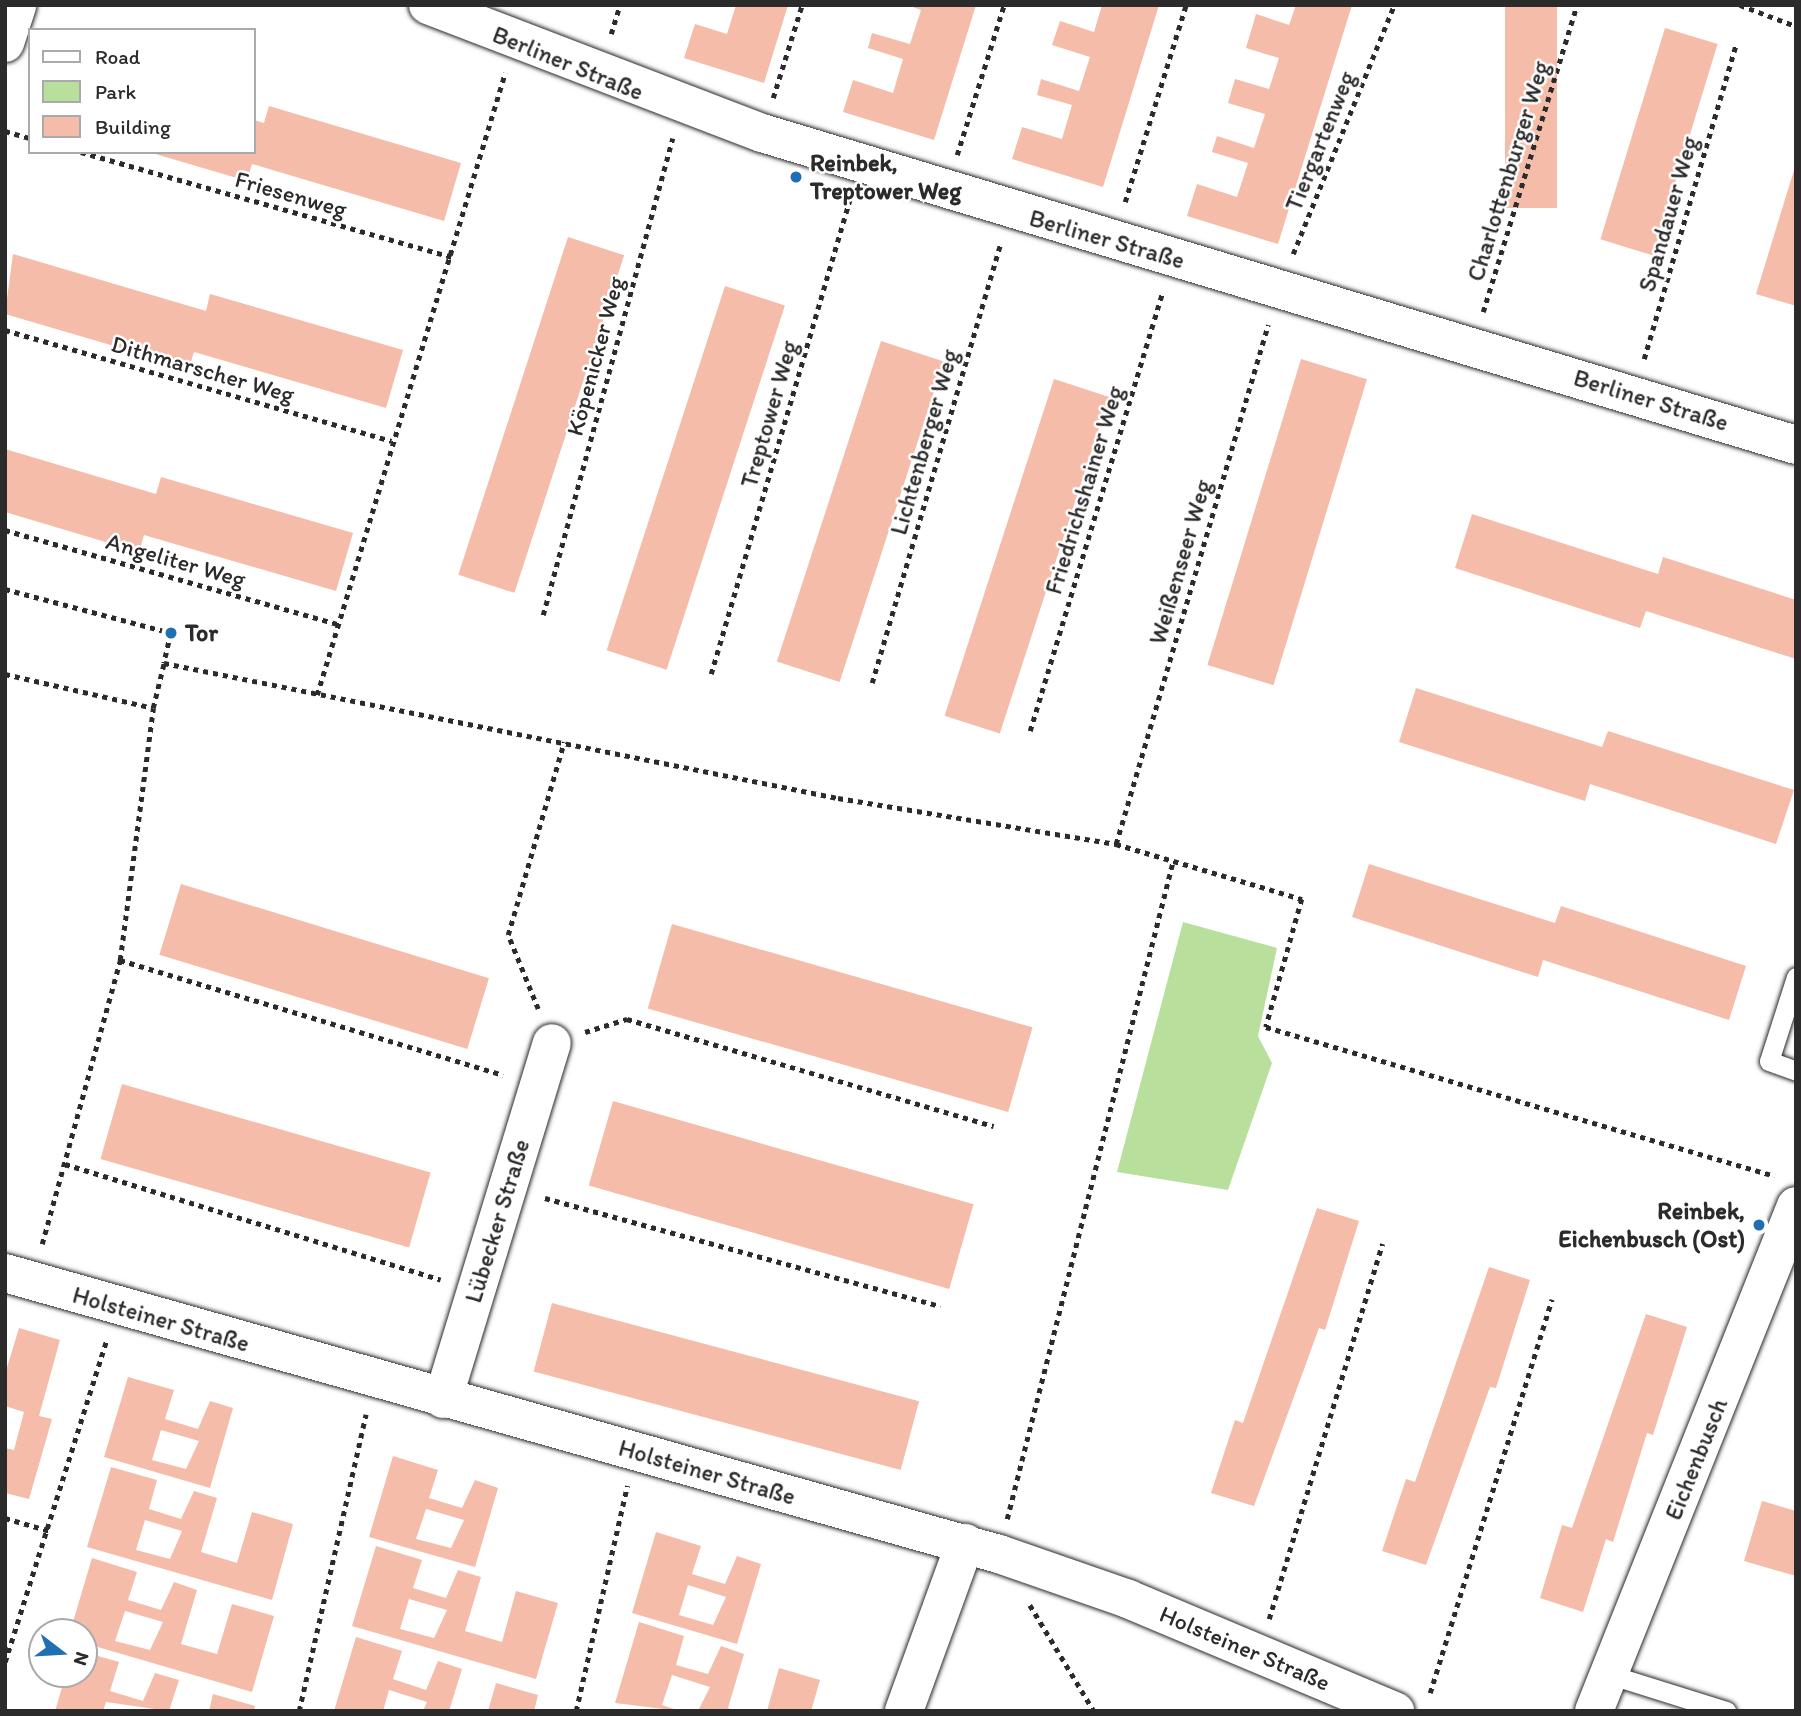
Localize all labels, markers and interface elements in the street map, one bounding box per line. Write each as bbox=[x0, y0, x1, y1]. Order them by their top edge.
street label: Berliner Straße bbox=[489, 20, 647, 106]
legend bbox=[28, 28, 256, 154]
text: Road bbox=[95, 44, 140, 69]
street label: Charlottenburger Weg bbox=[1461, 58, 1555, 284]
street label: Tiergartenweg bbox=[1279, 67, 1361, 215]
text: Park bbox=[95, 79, 136, 104]
text: Building bbox=[95, 114, 171, 139]
street label: Spandauer Weg bbox=[1632, 133, 1704, 295]
place label: Reinbek, Treptower Weg bbox=[810, 149, 962, 205]
street label: Friesenweg bbox=[232, 164, 350, 224]
marker: Reinbek, Treptower Weg bbox=[788, 169, 804, 185]
street label: Berliner Straße bbox=[1026, 203, 1188, 275]
street label: Köpenicker Weg bbox=[560, 273, 630, 439]
street label: Dithmarscher Weg bbox=[108, 329, 298, 409]
street label: Treptower Weg bbox=[734, 337, 804, 491]
street label: Lichtenberger Weg bbox=[884, 346, 964, 538]
street label: Berliner Straße bbox=[1570, 363, 1732, 437]
street label: Friedrichshainer Weg bbox=[1039, 382, 1129, 598]
street label: Weißenseer Weg bbox=[1143, 477, 1217, 647]
street label: Angeliter Weg bbox=[103, 526, 249, 594]
place label: Tor bbox=[185, 619, 218, 647]
marker: Tor bbox=[163, 625, 179, 641]
street label: Lübecker Straße bbox=[459, 1136, 535, 1306]
place label: Reinbek, Eichenbusch (Ost) bbox=[1558, 1197, 1745, 1253]
marker: Reinbek, Eichenbusch (Ost) bbox=[1751, 1217, 1767, 1233]
street label: Holsteiner Straße bbox=[69, 1280, 253, 1358]
street label: Eichenbusch bbox=[1659, 1394, 1733, 1524]
street label: Holsteiner Straße bbox=[615, 1433, 799, 1511]
street label: Holsteiner Straße bbox=[1155, 1599, 1335, 1697]
north arrow bbox=[28, 1618, 98, 1688]
text: N bbox=[69, 1649, 95, 1668]

